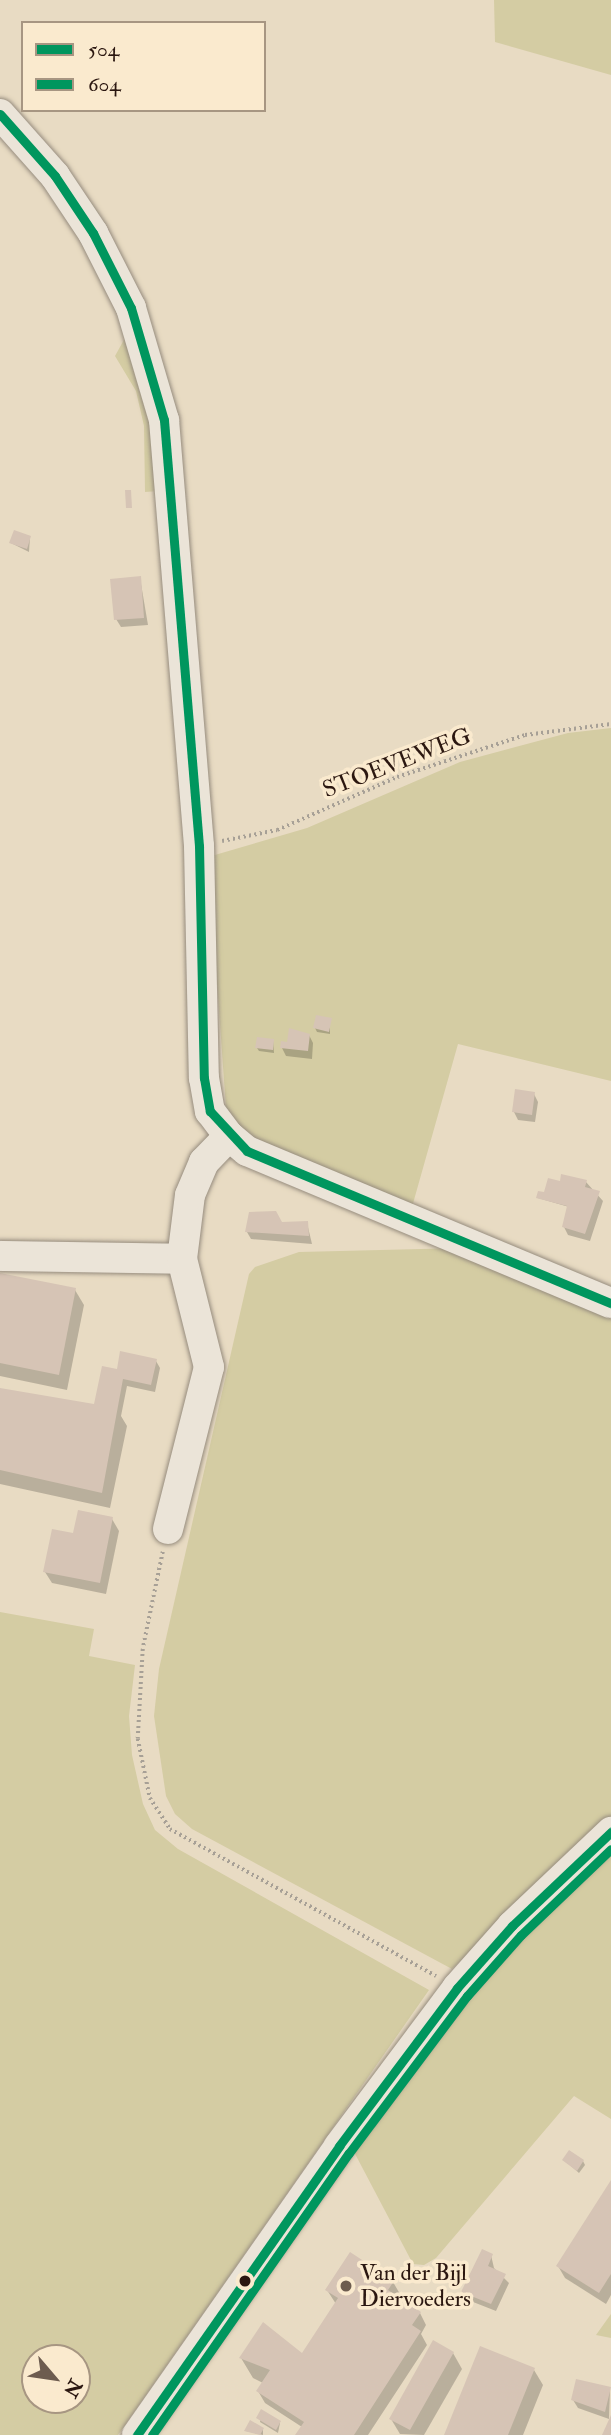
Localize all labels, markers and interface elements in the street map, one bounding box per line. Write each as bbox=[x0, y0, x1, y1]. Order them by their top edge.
legend bbox=[21, 21, 266, 112]
text: 504 bbox=[88, 36, 119, 63]
text: 604 bbox=[88, 71, 121, 98]
street label: STOEVEWEG bbox=[319, 722, 475, 804]
place label: Van der Bijl Diervoeders bbox=[360, 2259, 471, 2313]
unlabelled marker bbox=[238, 2274, 252, 2288]
marker: Van der Bijl Diervoeders bbox=[338, 2278, 354, 2294]
north arrow bbox=[21, 2344, 91, 2414]
text: N bbox=[58, 2375, 87, 2401]

